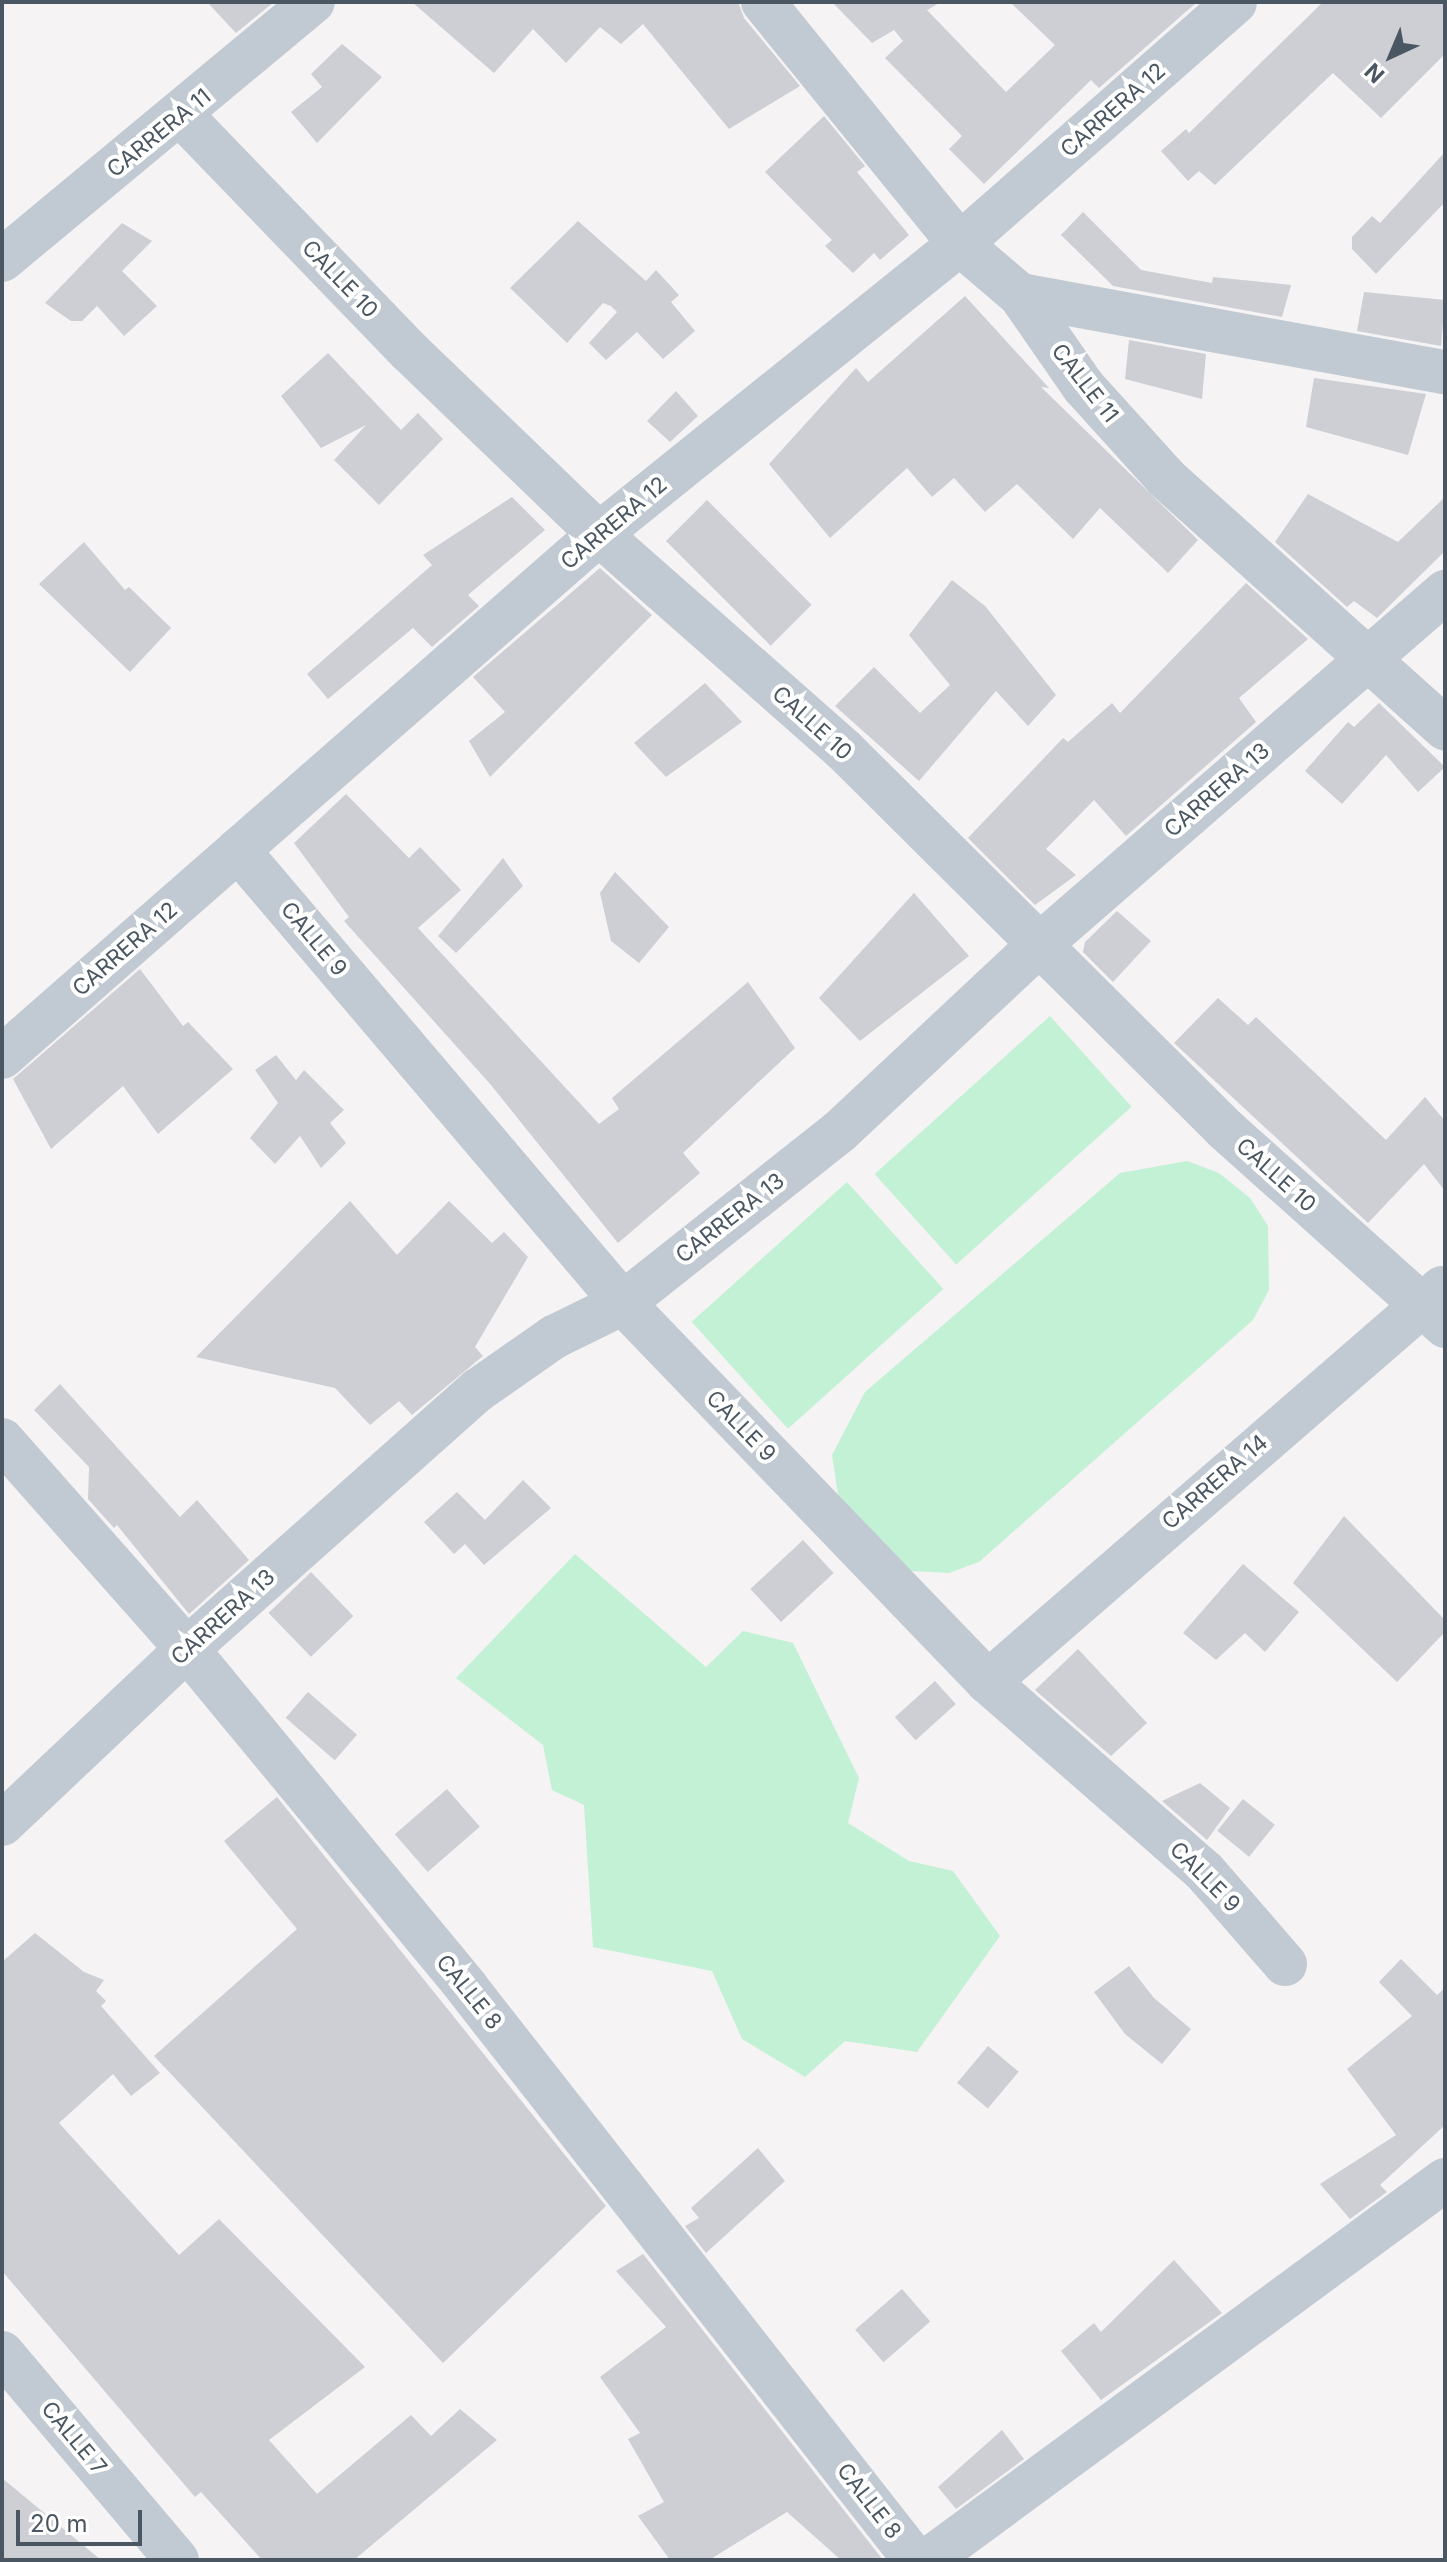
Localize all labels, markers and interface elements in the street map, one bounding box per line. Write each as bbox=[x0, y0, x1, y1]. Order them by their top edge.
north arrow bbox=[1351, 16, 1431, 96]
street label: CARRERA 12 bbox=[1055, 57, 1171, 163]
text: N bbox=[1359, 58, 1389, 88]
street label: CARRERA 11 bbox=[102, 83, 216, 183]
street label: CALLE 10 bbox=[296, 235, 384, 323]
street label: CALLE 11 bbox=[1046, 338, 1124, 428]
street label: CARRERA 12 bbox=[556, 471, 672, 575]
street label: CALLE 10 bbox=[767, 680, 857, 766]
street label: CARRERA 13 bbox=[1159, 737, 1275, 843]
street label: CARRERA 12 bbox=[67, 896, 183, 1002]
street label: CALLE 9 bbox=[275, 897, 353, 981]
street label: CALLE 10 bbox=[1231, 1132, 1321, 1218]
street label: CARRERA 13 bbox=[670, 1167, 790, 1269]
street label: CALLE 9 bbox=[701, 1385, 781, 1467]
street label: CARRERA 14 bbox=[1157, 1429, 1273, 1535]
street label: CARRERA 13 bbox=[166, 1564, 280, 1670]
street label: CALLE 9 bbox=[1164, 1836, 1246, 1918]
street label: CALLE 8 bbox=[431, 1949, 507, 2035]
street label: CALLE 7 bbox=[36, 2396, 112, 2480]
street label: CALLE 8 bbox=[831, 2458, 907, 2544]
scale bar bbox=[20, 2494, 146, 2544]
text: 20 m bbox=[30, 2509, 88, 2538]

